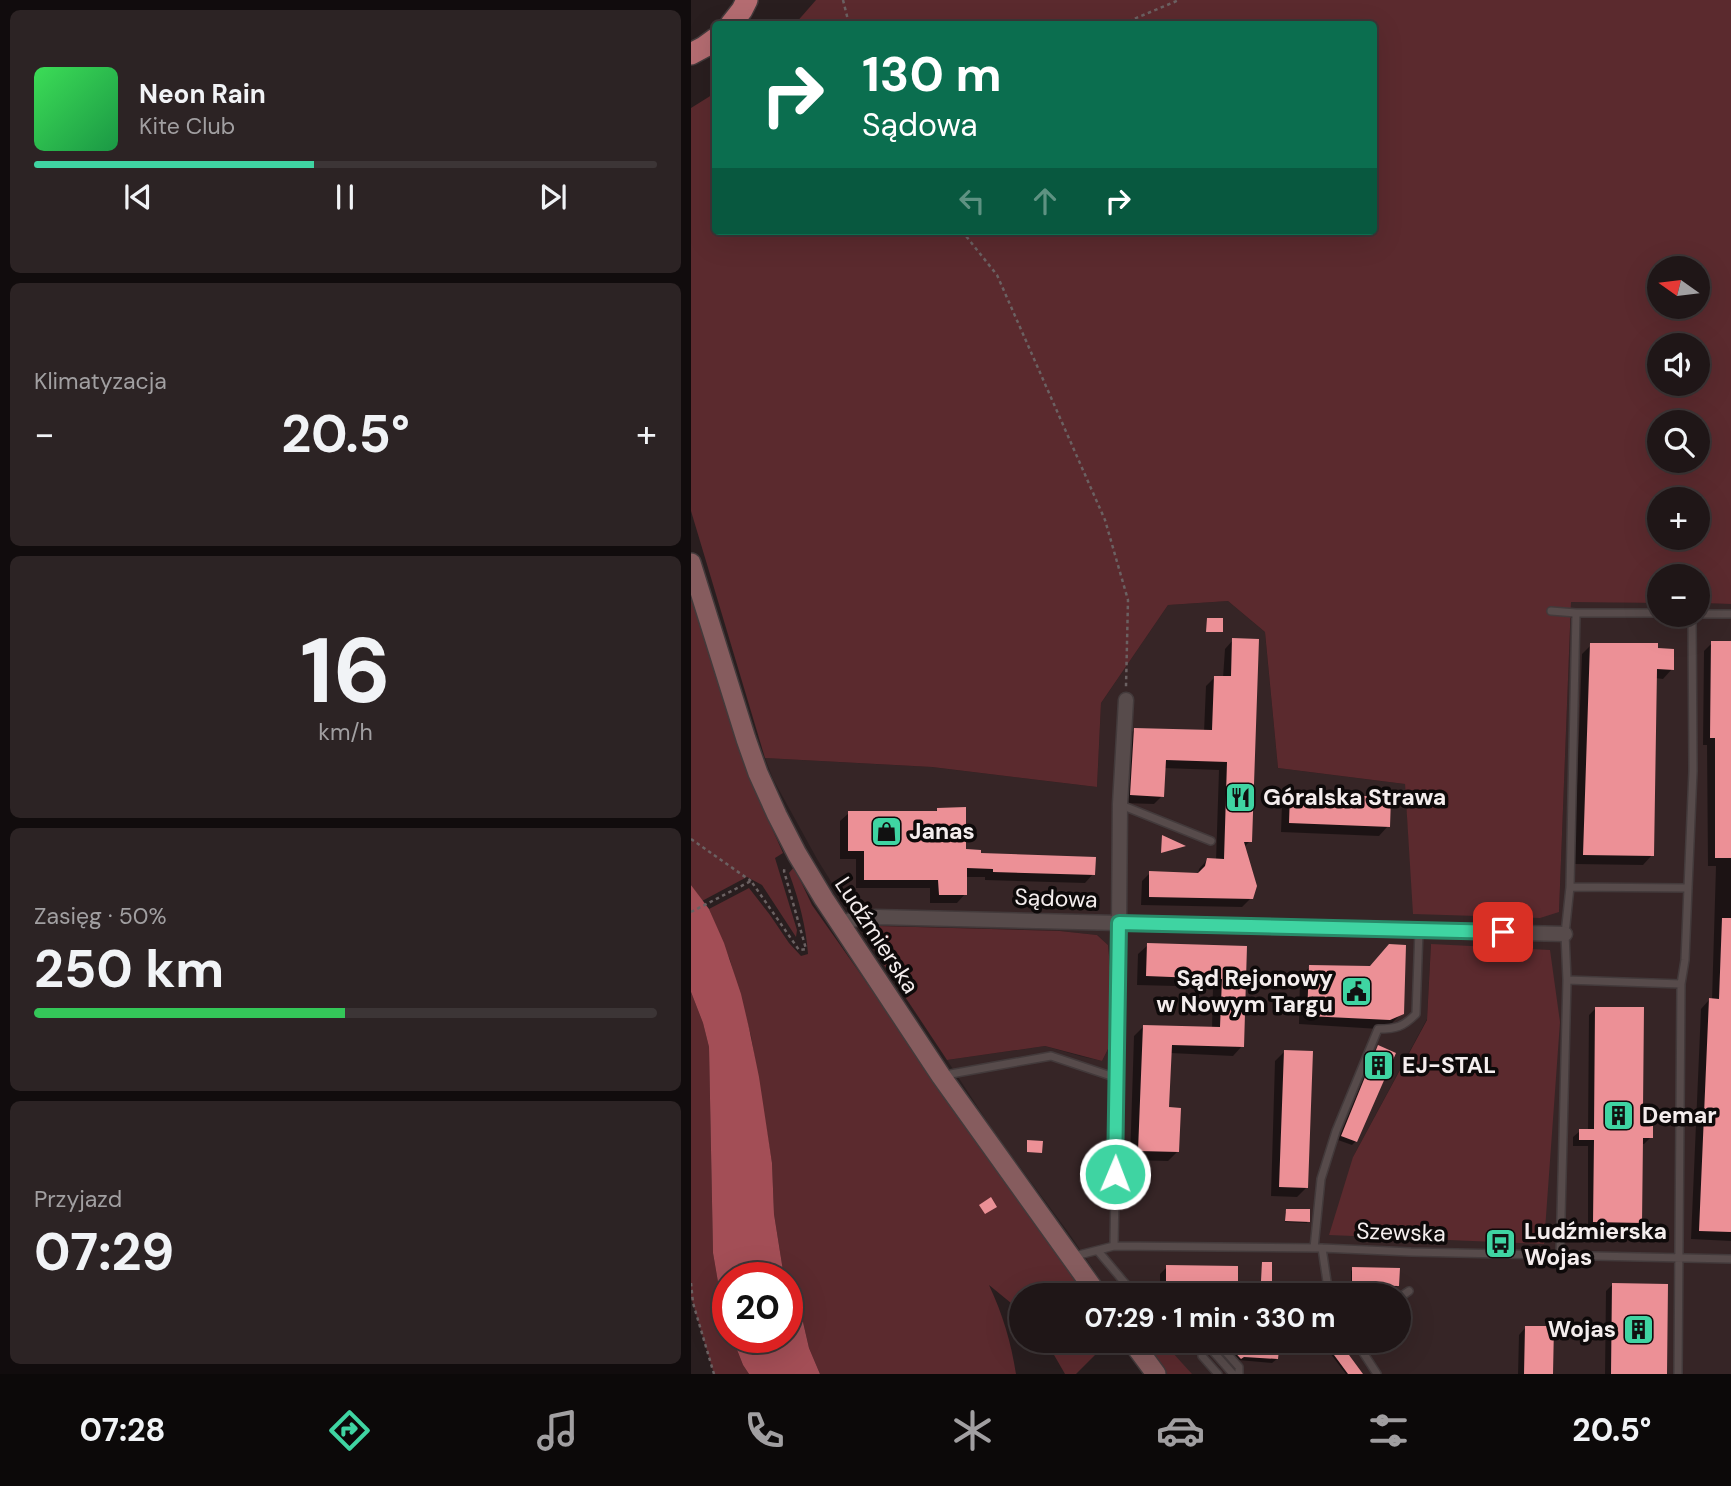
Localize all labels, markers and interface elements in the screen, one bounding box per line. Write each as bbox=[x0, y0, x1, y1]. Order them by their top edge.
text: 130 m bbox=[862, 42, 1002, 106]
icon: right bbox=[747, 49, 838, 140]
text: Neon Rain bbox=[139, 77, 266, 111]
text: Sądowa bbox=[862, 104, 978, 146]
text: Kite Club bbox=[139, 111, 235, 141]
icon: previous bbox=[119, 178, 157, 216]
icon: pause bbox=[326, 178, 364, 216]
icon: next bbox=[534, 178, 572, 216]
icon: left bbox=[953, 182, 991, 220]
icon: ahead bbox=[1026, 182, 1064, 220]
icon: right bbox=[1099, 182, 1137, 220]
north arrow bbox=[1647, 256, 1709, 318]
map controls bbox=[1647, 256, 1710, 627]
button: sound bbox=[1647, 333, 1710, 396]
text: Klimatyzacja bbox=[34, 366, 167, 396]
text: 20.5° bbox=[281, 400, 410, 468]
text: − bbox=[34, 409, 55, 459]
text: + bbox=[636, 409, 657, 459]
button: search bbox=[1647, 410, 1710, 473]
button: + bbox=[1647, 487, 1710, 550]
button: − bbox=[1647, 564, 1710, 627]
text: 16 bbox=[300, 612, 391, 730]
text: km/h bbox=[318, 717, 373, 747]
restaurant icon: Góralska Strawa bbox=[1223, 780, 1257, 814]
place label: Góralska Strawa bbox=[1263, 782, 1446, 812]
shop icon: Janas bbox=[869, 814, 903, 848]
place label: Janas bbox=[909, 816, 975, 846]
street label: Ludźmierska bbox=[828, 871, 926, 999]
street label: Sądowa bbox=[1014, 882, 1098, 914]
text: Zasięg · 50% bbox=[34, 901, 166, 931]
pin bbox=[1473, 902, 1533, 962]
icon: arrive bbox=[1484, 913, 1522, 951]
text: 250 km bbox=[34, 935, 224, 1003]
place label: Sąd Rejonowy w Nowym Targu bbox=[1156, 963, 1333, 1019]
public building icon: Sąd Rejonowy w Nowym Targu bbox=[1339, 974, 1373, 1008]
building icon: EJ-STAL bbox=[1362, 1048, 1396, 1082]
place label: EJ-STAL bbox=[1402, 1050, 1496, 1080]
building icon: Demar bbox=[1602, 1098, 1636, 1132]
place label: Demar bbox=[1642, 1100, 1717, 1130]
position arrow bbox=[1078, 1137, 1152, 1211]
text: Przyjazd bbox=[34, 1184, 122, 1214]
street label: Szewska bbox=[1356, 1215, 1446, 1249]
place label: Ludźmierska Wojas bbox=[1524, 1216, 1667, 1272]
text: 07:29 bbox=[34, 1218, 174, 1286]
bus stop icon: Ludźmierska Wojas bbox=[1484, 1227, 1518, 1261]
speed limit sign: 20 bbox=[712, 1262, 803, 1353]
text: 07:29 · 1 min · 330 m bbox=[1084, 1301, 1336, 1335]
building icon: Wojas bbox=[1622, 1312, 1656, 1346]
place label: Wojas bbox=[1548, 1314, 1616, 1344]
icon: directions bbox=[325, 1406, 374, 1455]
icon: music bbox=[533, 1406, 582, 1455]
icon: phone bbox=[740, 1406, 789, 1455]
icon: climate bbox=[948, 1406, 997, 1455]
icon: car bbox=[1156, 1406, 1205, 1455]
icon: filters bbox=[1364, 1406, 1413, 1455]
text: 07:28 bbox=[79, 1409, 166, 1451]
text: 20.5° bbox=[1572, 1409, 1651, 1451]

